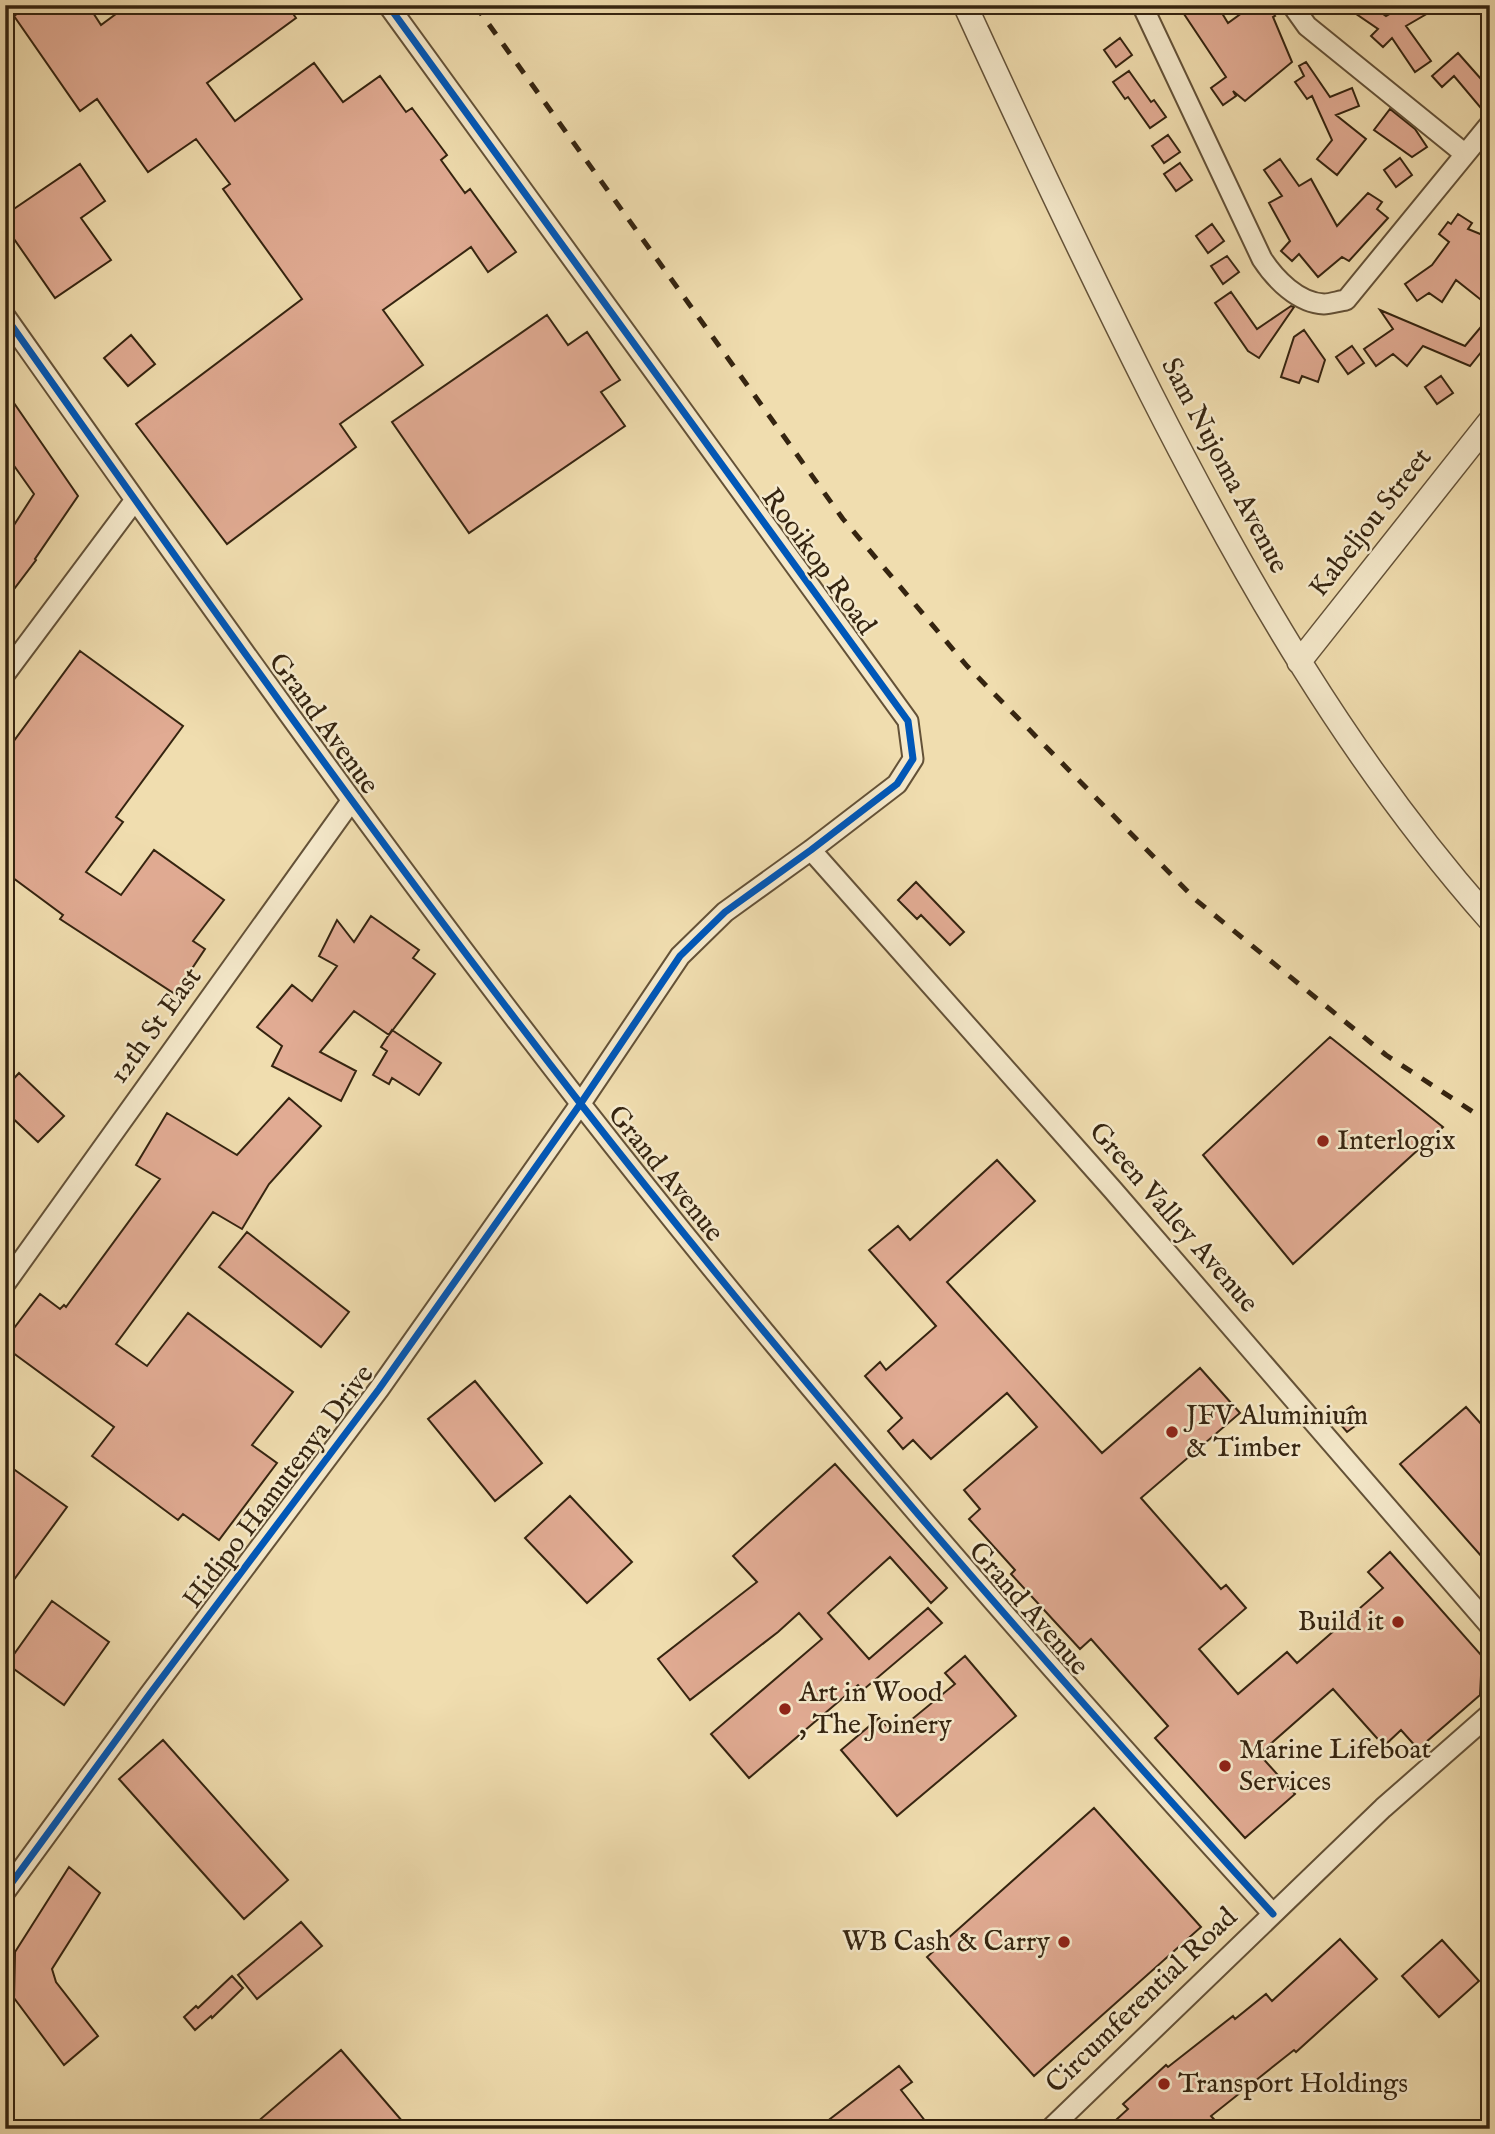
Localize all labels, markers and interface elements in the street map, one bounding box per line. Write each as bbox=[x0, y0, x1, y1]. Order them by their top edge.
street label: Sam Nujoma Avenue bbox=[1152, 352, 1296, 580]
street label: Kabeljou Street bbox=[1302, 441, 1440, 605]
street label: Rooikop Road bbox=[753, 482, 883, 642]
street label: Grand Avenue bbox=[260, 647, 386, 802]
street label: 12th St East bbox=[102, 961, 210, 1091]
street label: Grand Avenue bbox=[599, 1098, 731, 1250]
street label: Green Valley Avenue bbox=[1081, 1115, 1265, 1321]
place label: Interlogix bbox=[1337, 1124, 1456, 1159]
marker: Interlogix bbox=[1315, 1133, 1331, 1149]
street label: Hidipo Hamutenya Drive bbox=[176, 1358, 382, 1616]
place label: JFV Aluminium & Timber bbox=[1183, 1399, 1368, 1466]
marker: JFV Aluminium & Timber bbox=[1164, 1424, 1180, 1440]
street label: Grand Avenue bbox=[960, 1535, 1096, 1683]
place label: Build it bbox=[1298, 1605, 1384, 1640]
marker: Build it bbox=[1390, 1614, 1406, 1630]
place label: Art in Wood , The Joinery bbox=[798, 1676, 952, 1743]
marker: Art in Wood , The Joinery bbox=[777, 1701, 793, 1717]
place label: Marine Lifeboat Services bbox=[1239, 1733, 1432, 1800]
marker: Marine Lifeboat Services bbox=[1217, 1758, 1233, 1774]
street label: Circumferential Road bbox=[1039, 1900, 1245, 2101]
place label: WB Cash & Carry bbox=[842, 1925, 1050, 1960]
marker: WB Cash & Carry bbox=[1056, 1934, 1072, 1950]
place label: Transport Holdings bbox=[1178, 2067, 1408, 2102]
marker: Transport Holdings bbox=[1156, 2076, 1172, 2092]

